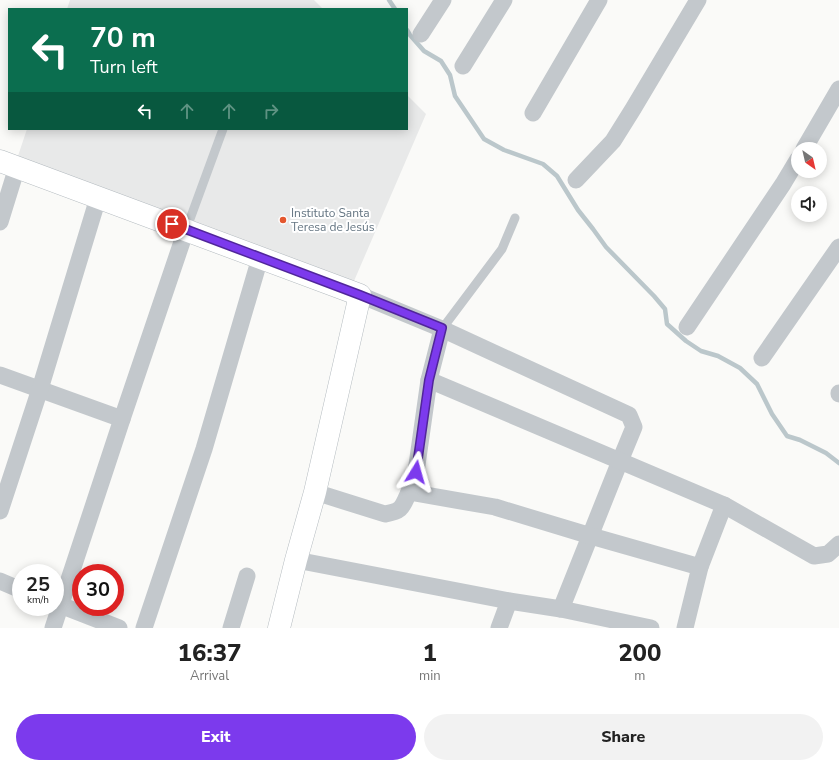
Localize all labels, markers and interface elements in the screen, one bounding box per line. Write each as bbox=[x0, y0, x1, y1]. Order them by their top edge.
text: 70 m bbox=[90, 19, 156, 57]
icon: left bbox=[24, 24, 76, 76]
text: Turn left bbox=[90, 55, 158, 79]
icon: left bbox=[134, 100, 156, 122]
icon: ahead bbox=[176, 100, 198, 122]
icon: ahead bbox=[218, 100, 240, 122]
icon: right bbox=[260, 100, 282, 122]
north arrow bbox=[791, 142, 827, 178]
map controls bbox=[791, 142, 827, 222]
button: sound bbox=[791, 186, 827, 222]
place label: Instituto Santa Teresa de Jesús bbox=[291, 205, 375, 235]
pin bbox=[155, 207, 189, 241]
icon: arrive bbox=[161, 213, 183, 235]
marker: Instituto Santa Teresa de Jesús bbox=[278, 215, 288, 225]
position arrow bbox=[395, 451, 437, 493]
speed limit sign: 30 bbox=[72, 564, 124, 616]
text: 25 bbox=[26, 571, 50, 598]
text: km/h bbox=[27, 593, 49, 607]
text: 16:37 bbox=[178, 637, 241, 669]
text: 1 bbox=[423, 637, 437, 669]
text: 200 bbox=[618, 637, 661, 669]
text: Arrival bbox=[190, 667, 229, 685]
text: min bbox=[419, 667, 441, 685]
text: m bbox=[634, 667, 645, 685]
button: Exit bbox=[16, 714, 416, 760]
button: Share bbox=[424, 714, 823, 760]

